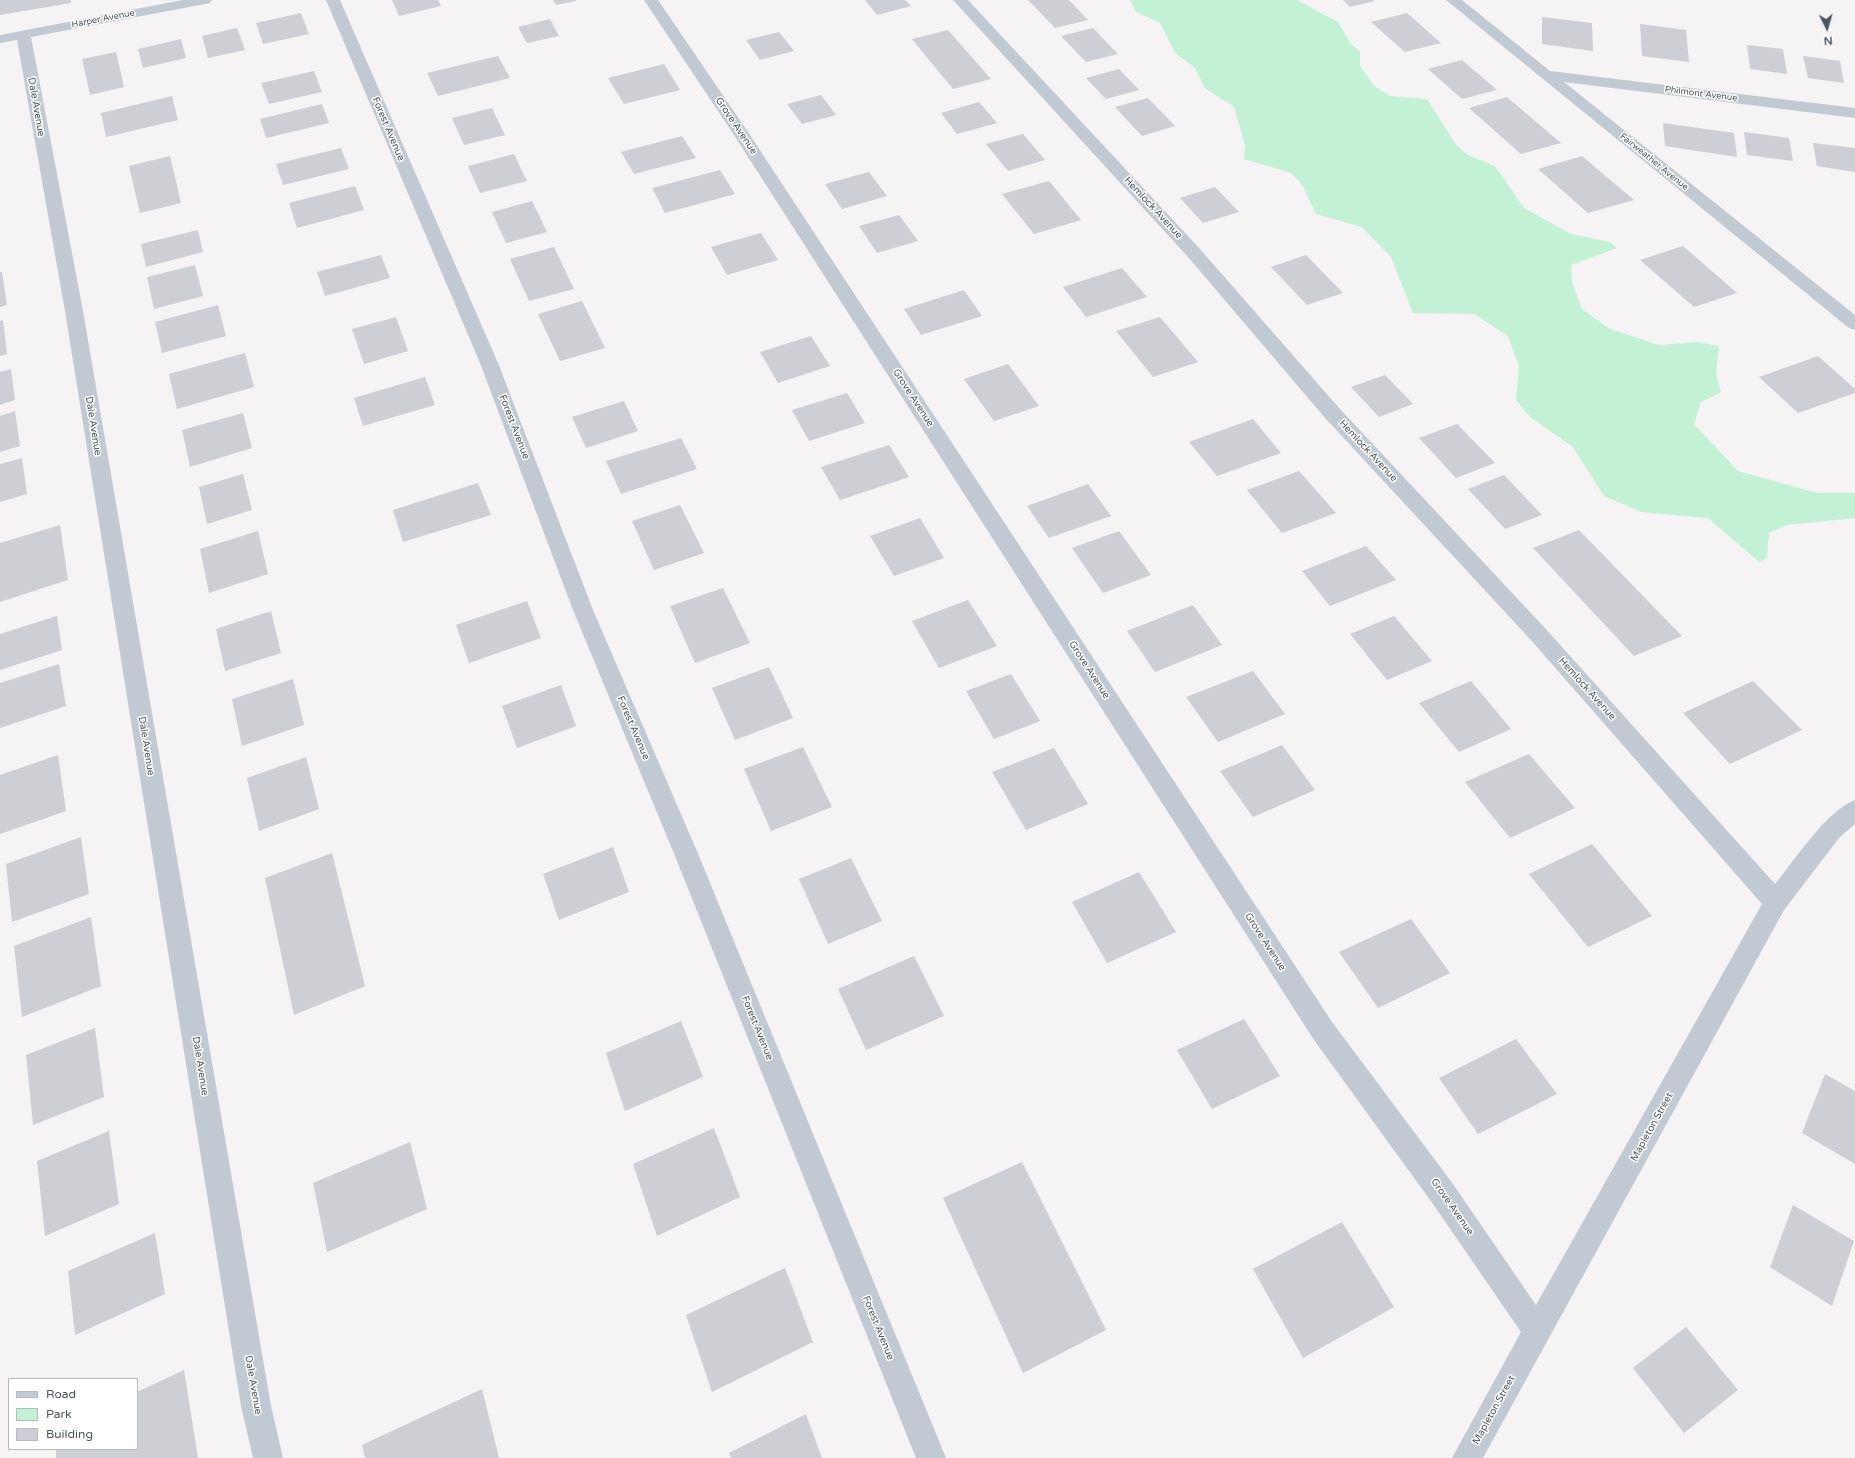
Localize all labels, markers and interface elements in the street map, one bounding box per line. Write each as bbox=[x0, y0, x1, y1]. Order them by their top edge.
street label: Harper Avenue bbox=[71, 8, 135, 30]
north arrow bbox=[1807, 8, 1847, 48]
text: N bbox=[1823, 34, 1833, 47]
street label: Dale Avenue bbox=[25, 77, 47, 137]
street label: Philmont Avenue bbox=[1664, 84, 1738, 104]
street label: Forest Avenue bbox=[369, 95, 407, 163]
street label: Grove Avenue bbox=[712, 95, 760, 157]
street label: Fairweather Avenue bbox=[1618, 131, 1690, 193]
street label: Hemlock Avenue bbox=[1121, 175, 1185, 241]
street label: Grove Avenue bbox=[890, 367, 936, 429]
street label: Forest Avenue bbox=[496, 393, 532, 461]
street label: Dale Avenue bbox=[82, 396, 104, 456]
street label: Hemlock Avenue bbox=[1336, 418, 1400, 484]
street label: Grove Avenue bbox=[1066, 639, 1112, 701]
street label: Hemlock Avenue bbox=[1556, 655, 1618, 723]
street label: Forest Avenue bbox=[614, 694, 652, 762]
street label: Dale Avenue bbox=[135, 716, 157, 776]
street label: Grove Avenue bbox=[1242, 911, 1288, 973]
street label: Forest Avenue bbox=[739, 994, 775, 1062]
street label: Dale Avenue bbox=[189, 1036, 211, 1096]
street label: Mapleton Street bbox=[1628, 1090, 1676, 1164]
street label: Grove Avenue bbox=[1428, 1176, 1476, 1238]
street label: Forest Avenue bbox=[860, 1294, 896, 1362]
street label: Dale Avenue bbox=[242, 1355, 264, 1415]
street label: Mapleton Street bbox=[1470, 1373, 1518, 1447]
legend bbox=[8, 1378, 138, 1450]
text: Road bbox=[46, 1387, 76, 1401]
text: Park bbox=[46, 1407, 72, 1421]
text: Building bbox=[46, 1427, 93, 1441]

